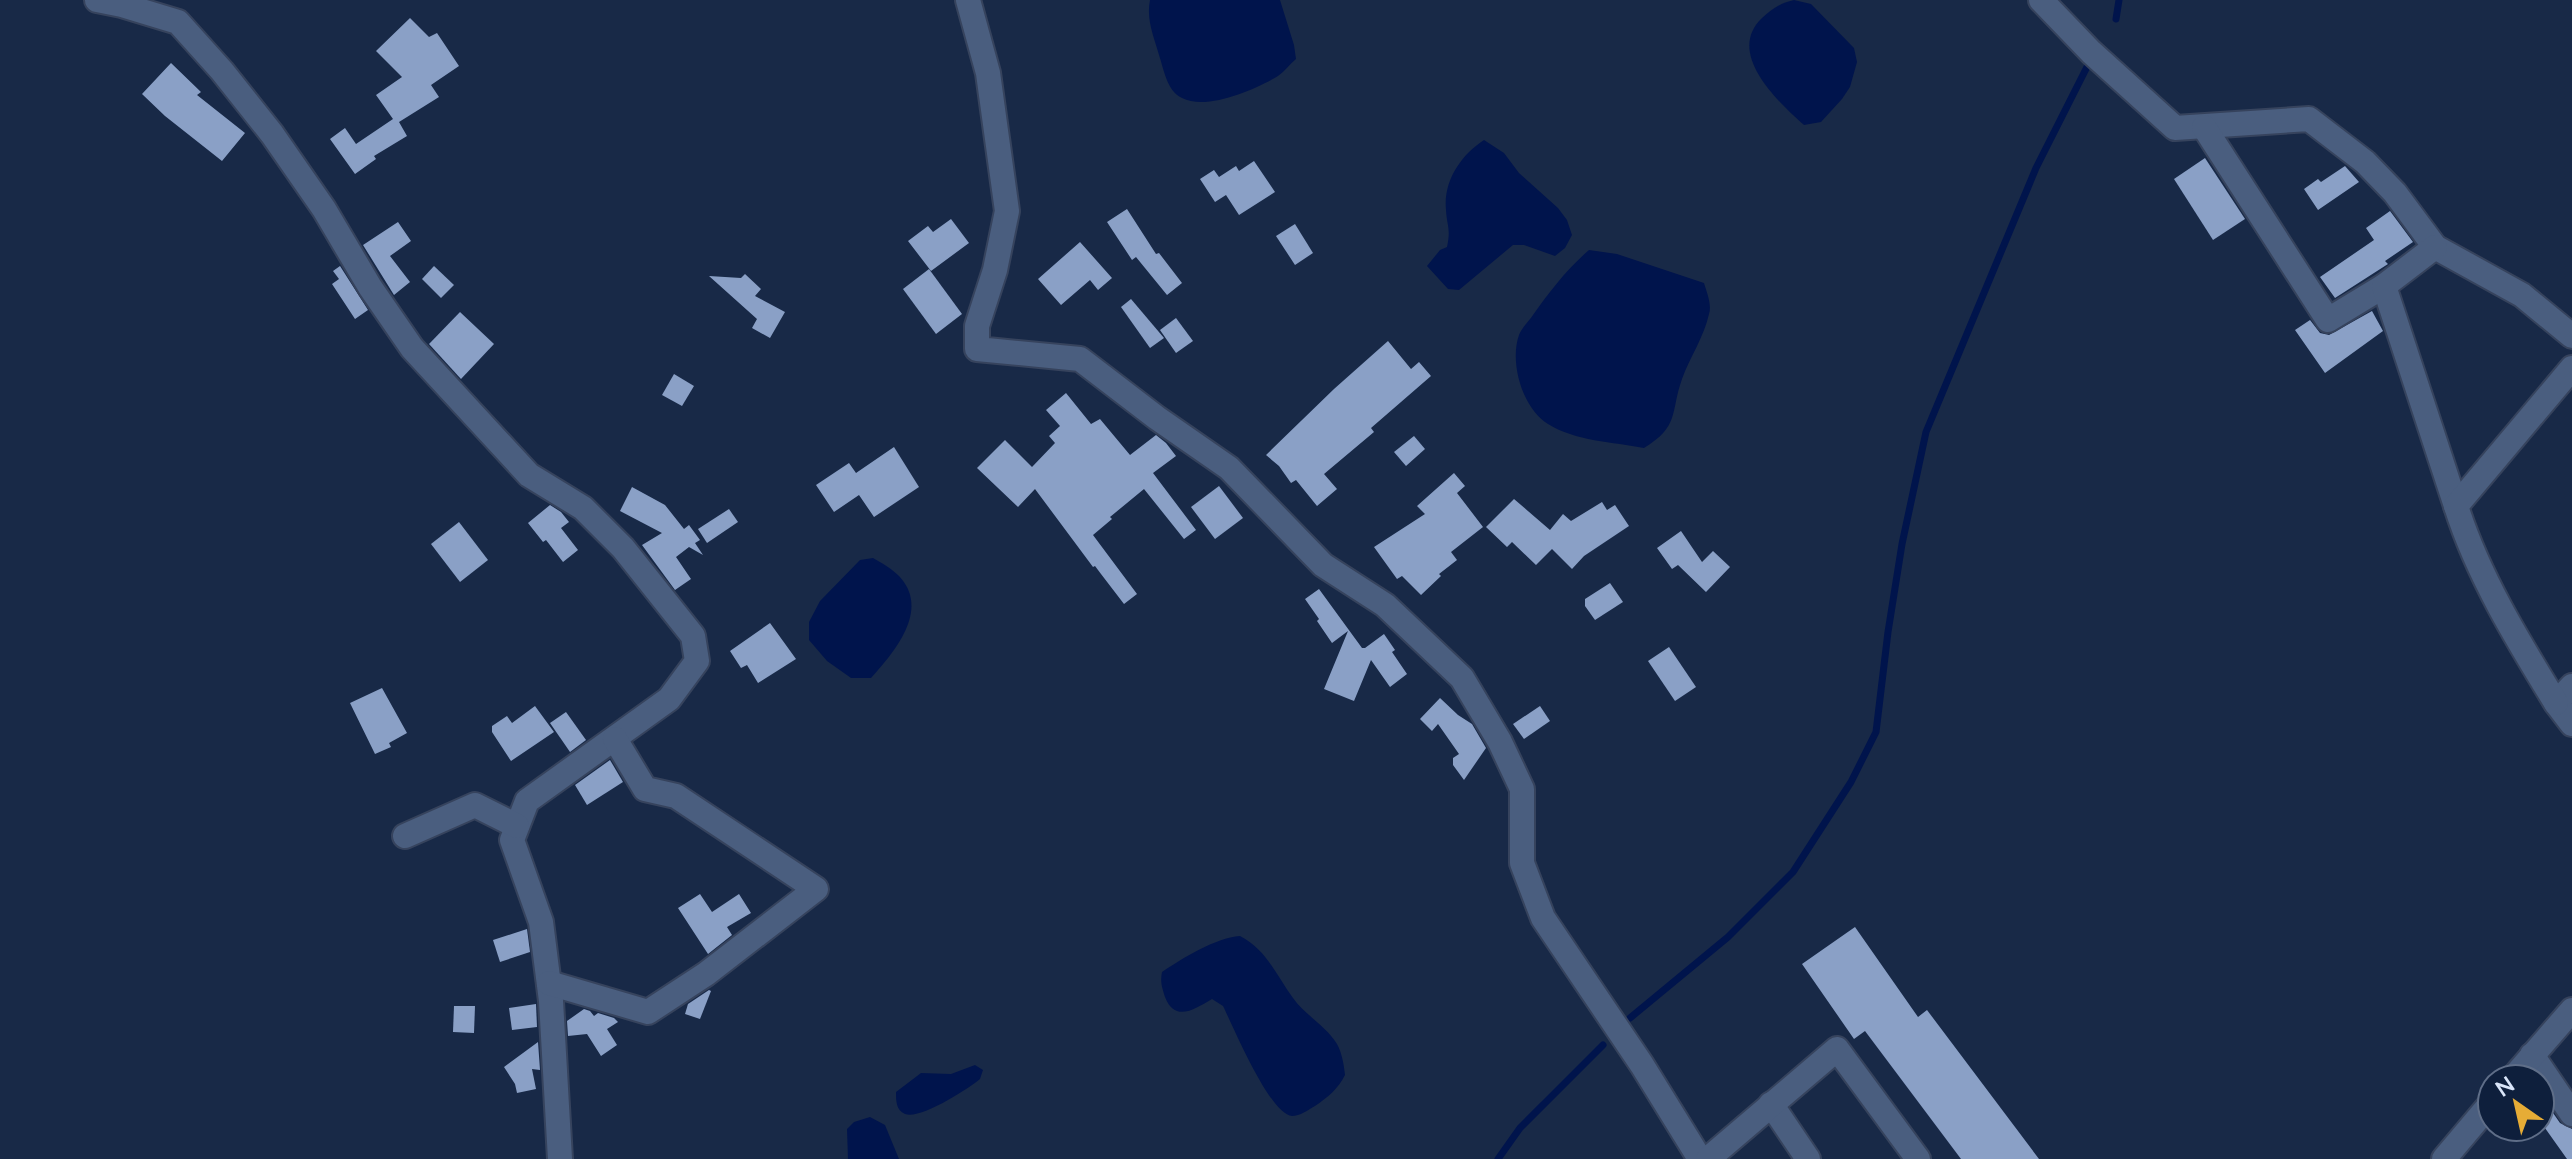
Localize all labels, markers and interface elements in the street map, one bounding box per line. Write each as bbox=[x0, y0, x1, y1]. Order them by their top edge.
north arrow bbox=[2476, 1063, 2556, 1143]
text: N bbox=[2490, 1070, 2519, 1102]

